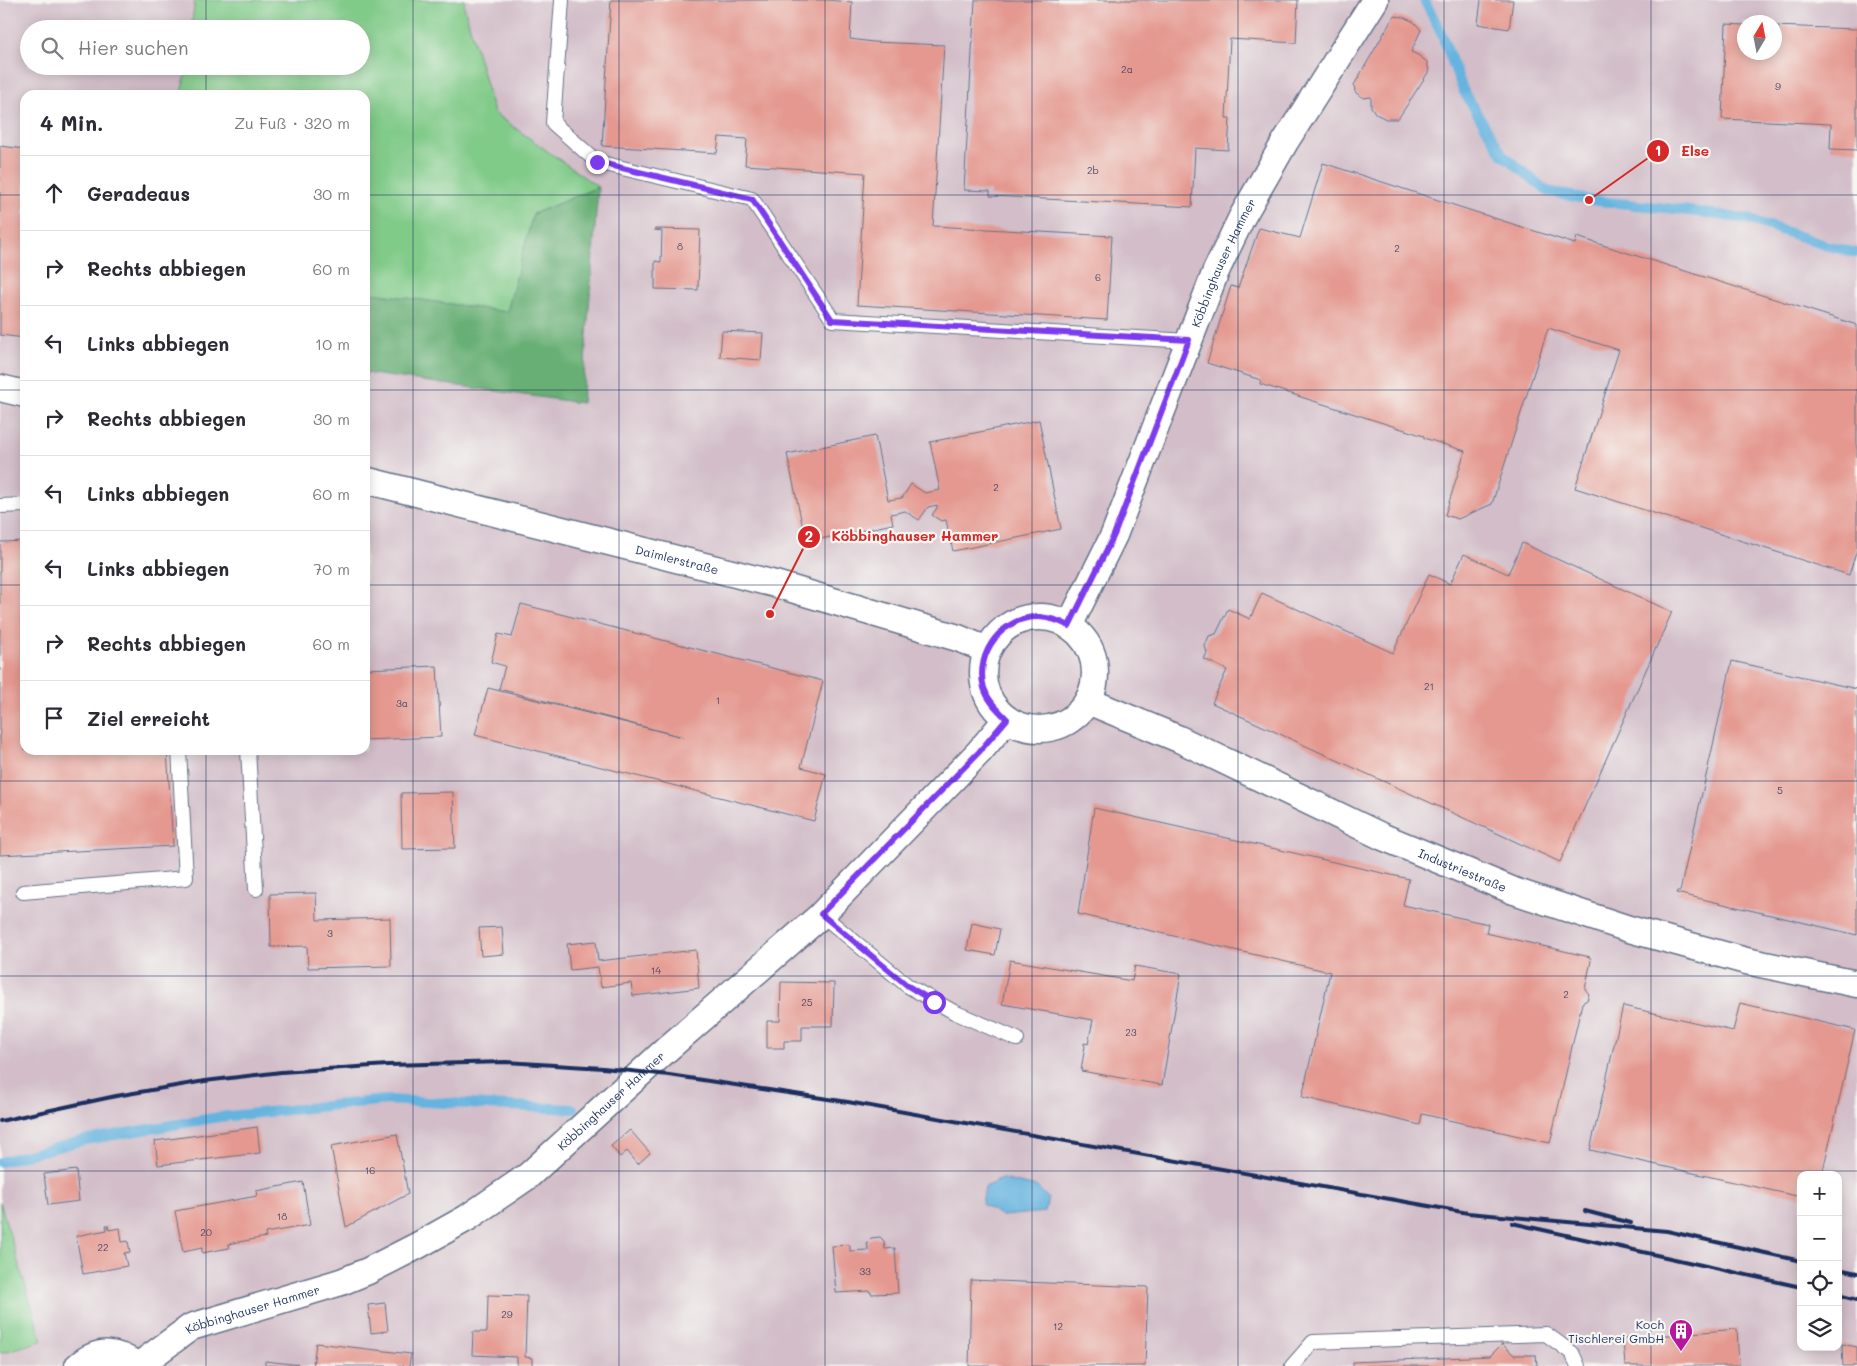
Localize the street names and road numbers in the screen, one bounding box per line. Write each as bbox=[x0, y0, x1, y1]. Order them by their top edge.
street label: Köbbinghauser Hammer bbox=[1187, 195, 1259, 329]
street label: Daimlerstraße bbox=[634, 541, 720, 577]
street label: Industriestraße bbox=[1416, 844, 1509, 895]
street label: Köbbinghauser Hammer bbox=[554, 1047, 668, 1154]
street label: Köbbinghauser Hammer bbox=[182, 1281, 322, 1337]

